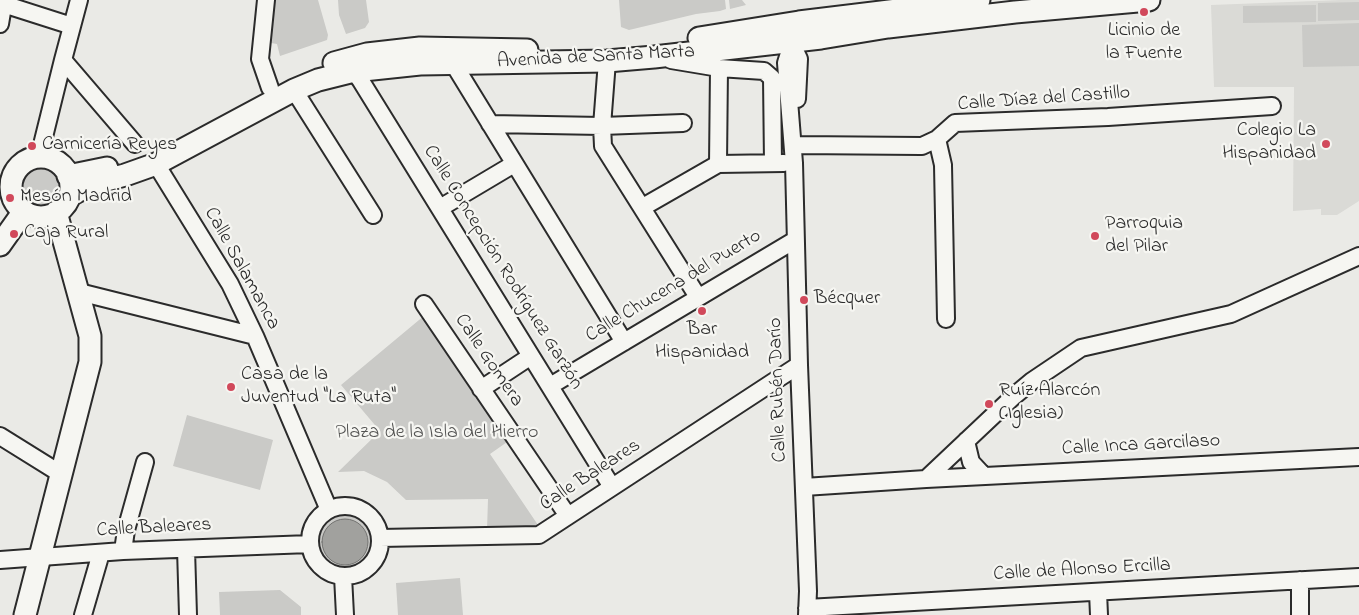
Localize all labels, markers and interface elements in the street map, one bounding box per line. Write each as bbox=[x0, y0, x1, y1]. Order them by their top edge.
marker: Licinio de la Fuente bbox=[1138, 6, 1150, 18]
place label: Licinio de la Fuente bbox=[1106, 20, 1182, 67]
street label: Avenida de Santa Marta bbox=[497, 41, 695, 75]
street label: Calle Díaz del Castillo bbox=[957, 82, 1131, 118]
place label: Colegio La Hispanidad bbox=[1222, 120, 1316, 167]
place label: Carnicería Reyes bbox=[42, 134, 177, 158]
marker: Colegio La Hispanidad bbox=[1320, 138, 1332, 150]
marker: Carnicería Reyes bbox=[26, 140, 38, 152]
street label: Calle Concepción Rodríguez Garzón bbox=[417, 141, 587, 395]
place label: Mesón Madrid bbox=[20, 186, 132, 210]
marker: Mesón Madrid bbox=[4, 192, 16, 204]
street label: Calle Salamanca bbox=[198, 204, 284, 334]
place label: Parroquia del Pilar bbox=[1105, 213, 1183, 260]
place label: Caja Rural bbox=[24, 222, 108, 246]
street label: Calle Chucena del Puerto bbox=[582, 225, 766, 349]
marker: Caja Rural bbox=[8, 228, 20, 240]
marker: Parroquia del Pilar bbox=[1089, 230, 1101, 242]
place label: Bécquer bbox=[814, 288, 880, 312]
marker: Bécquer bbox=[798, 294, 810, 306]
marker: Bar Hispanidad bbox=[696, 305, 708, 317]
street label: Calle Gomera bbox=[448, 310, 528, 412]
street label: Calle Rubén Darío bbox=[764, 317, 794, 463]
place label: Bar Hispanidad bbox=[655, 319, 749, 366]
place label: Casa de la Juventud "La Ruta" bbox=[241, 364, 396, 411]
place label: Ruíz Alarcón (Iglesia) bbox=[999, 380, 1100, 427]
marker: Casa de la Juventud "La Ruta" bbox=[225, 381, 237, 393]
marker: Ruíz Alarcón (Iglesia) bbox=[983, 398, 995, 410]
park label: Plaza de la Isla del Hierro bbox=[336, 422, 538, 446]
street label: Calle Inca Garcilaso bbox=[1061, 430, 1221, 462]
street label: Calle Baleares bbox=[536, 435, 646, 517]
street label: Calle Baleares bbox=[96, 514, 212, 544]
street label: Calle de Alonso Ercilla bbox=[993, 554, 1171, 588]

